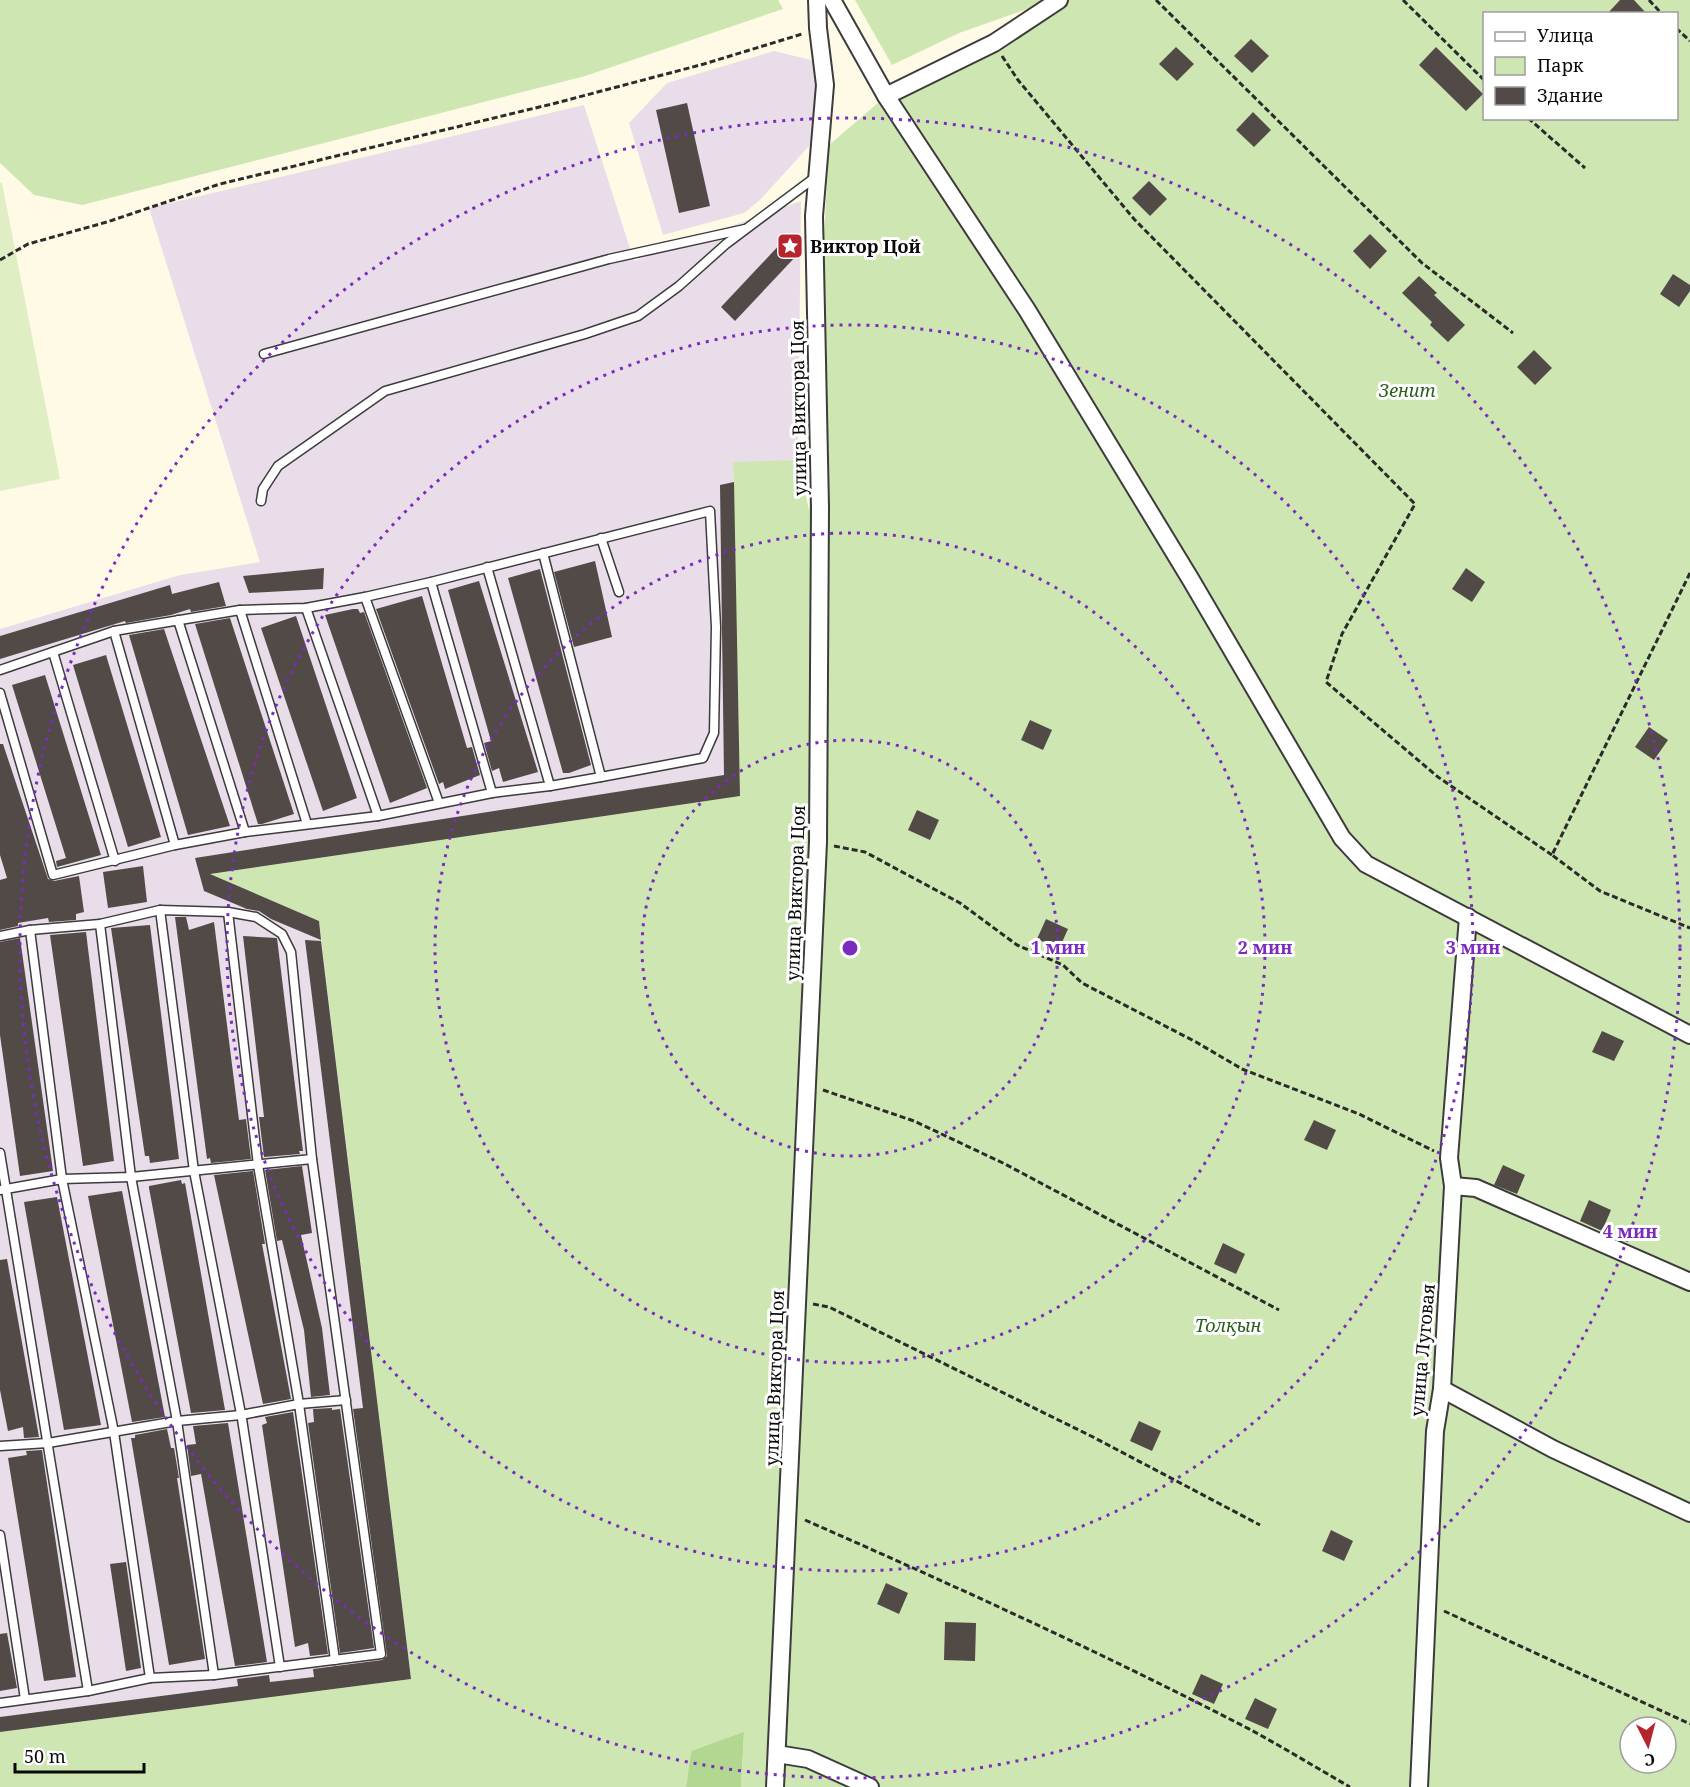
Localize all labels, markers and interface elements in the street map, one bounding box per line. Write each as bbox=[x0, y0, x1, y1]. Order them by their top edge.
legend bbox=[1483, 12, 1678, 120]
text: Улица bbox=[1537, 23, 1594, 47]
text: Парк bbox=[1537, 53, 1584, 77]
text: Здание bbox=[1537, 83, 1603, 107]
place icon: Виктор Цой bbox=[775, 231, 805, 261]
place label: Виктор Цой bbox=[810, 234, 921, 258]
street label: улица Виктора Цоя bbox=[784, 320, 812, 496]
park label: Зенит bbox=[1378, 378, 1436, 402]
street label: улица Виктора Цоя bbox=[780, 805, 810, 981]
text: 1 мин bbox=[1031, 935, 1085, 959]
text: 2 мин bbox=[1238, 935, 1292, 959]
text: 3 мин bbox=[1446, 935, 1500, 959]
centre of rings bbox=[840, 938, 860, 958]
text: 4 мин bbox=[1603, 1219, 1657, 1243]
street label: улица Луговая bbox=[1404, 1283, 1440, 1417]
street label: улица Виктора Цоя bbox=[759, 1290, 789, 1466]
park label: Толқын bbox=[1195, 1313, 1262, 1337]
north arrow bbox=[1618, 1715, 1678, 1775]
scale bar bbox=[15, 1736, 144, 1774]
text: 50 m bbox=[24, 1744, 66, 1768]
text: С bbox=[1643, 1748, 1656, 1771]

